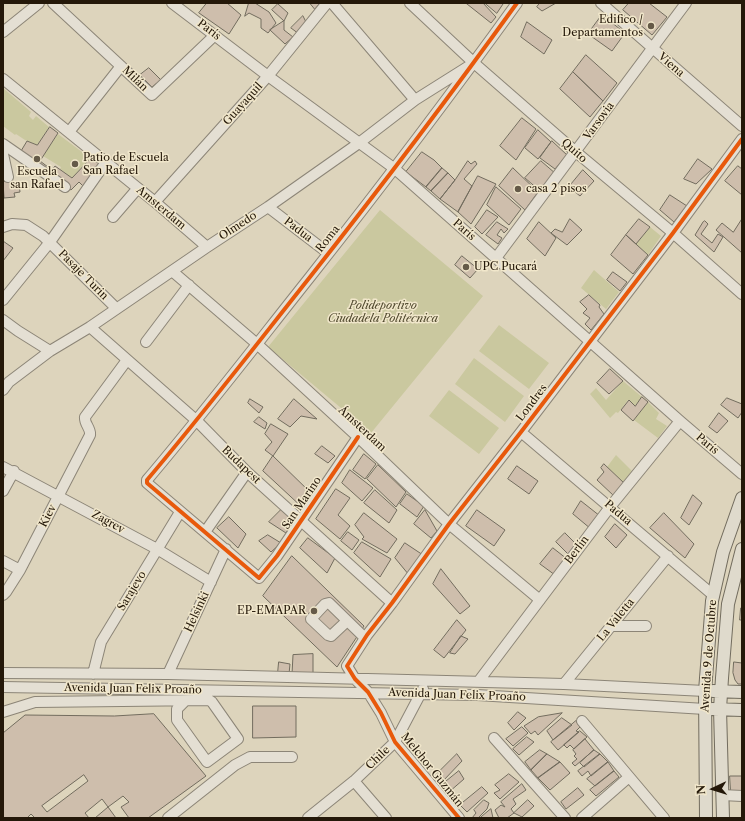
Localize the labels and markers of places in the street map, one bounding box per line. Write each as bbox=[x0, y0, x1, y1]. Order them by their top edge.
place label: Edifico / Departamentos bbox=[562, 13, 643, 39]
marker: Edifico / Departamentos bbox=[646, 21, 656, 31]
place label: Patio de Escuela San Rafael bbox=[83, 151, 169, 177]
marker: Escuela san Rafael bbox=[32, 154, 42, 164]
marker: Patio de Escuela San Rafael bbox=[70, 159, 80, 169]
place label: Escuela san Rafael bbox=[10, 165, 64, 191]
place label: casa 2 pisos bbox=[526, 182, 587, 196]
marker: casa 2 pisos bbox=[513, 184, 523, 194]
place label: UPC Pucará bbox=[474, 260, 537, 274]
marker: UPC Pucará bbox=[461, 262, 471, 272]
place label: EP-EMAPAR bbox=[237, 604, 306, 618]
marker: EP-EMAPAR bbox=[309, 606, 319, 616]

